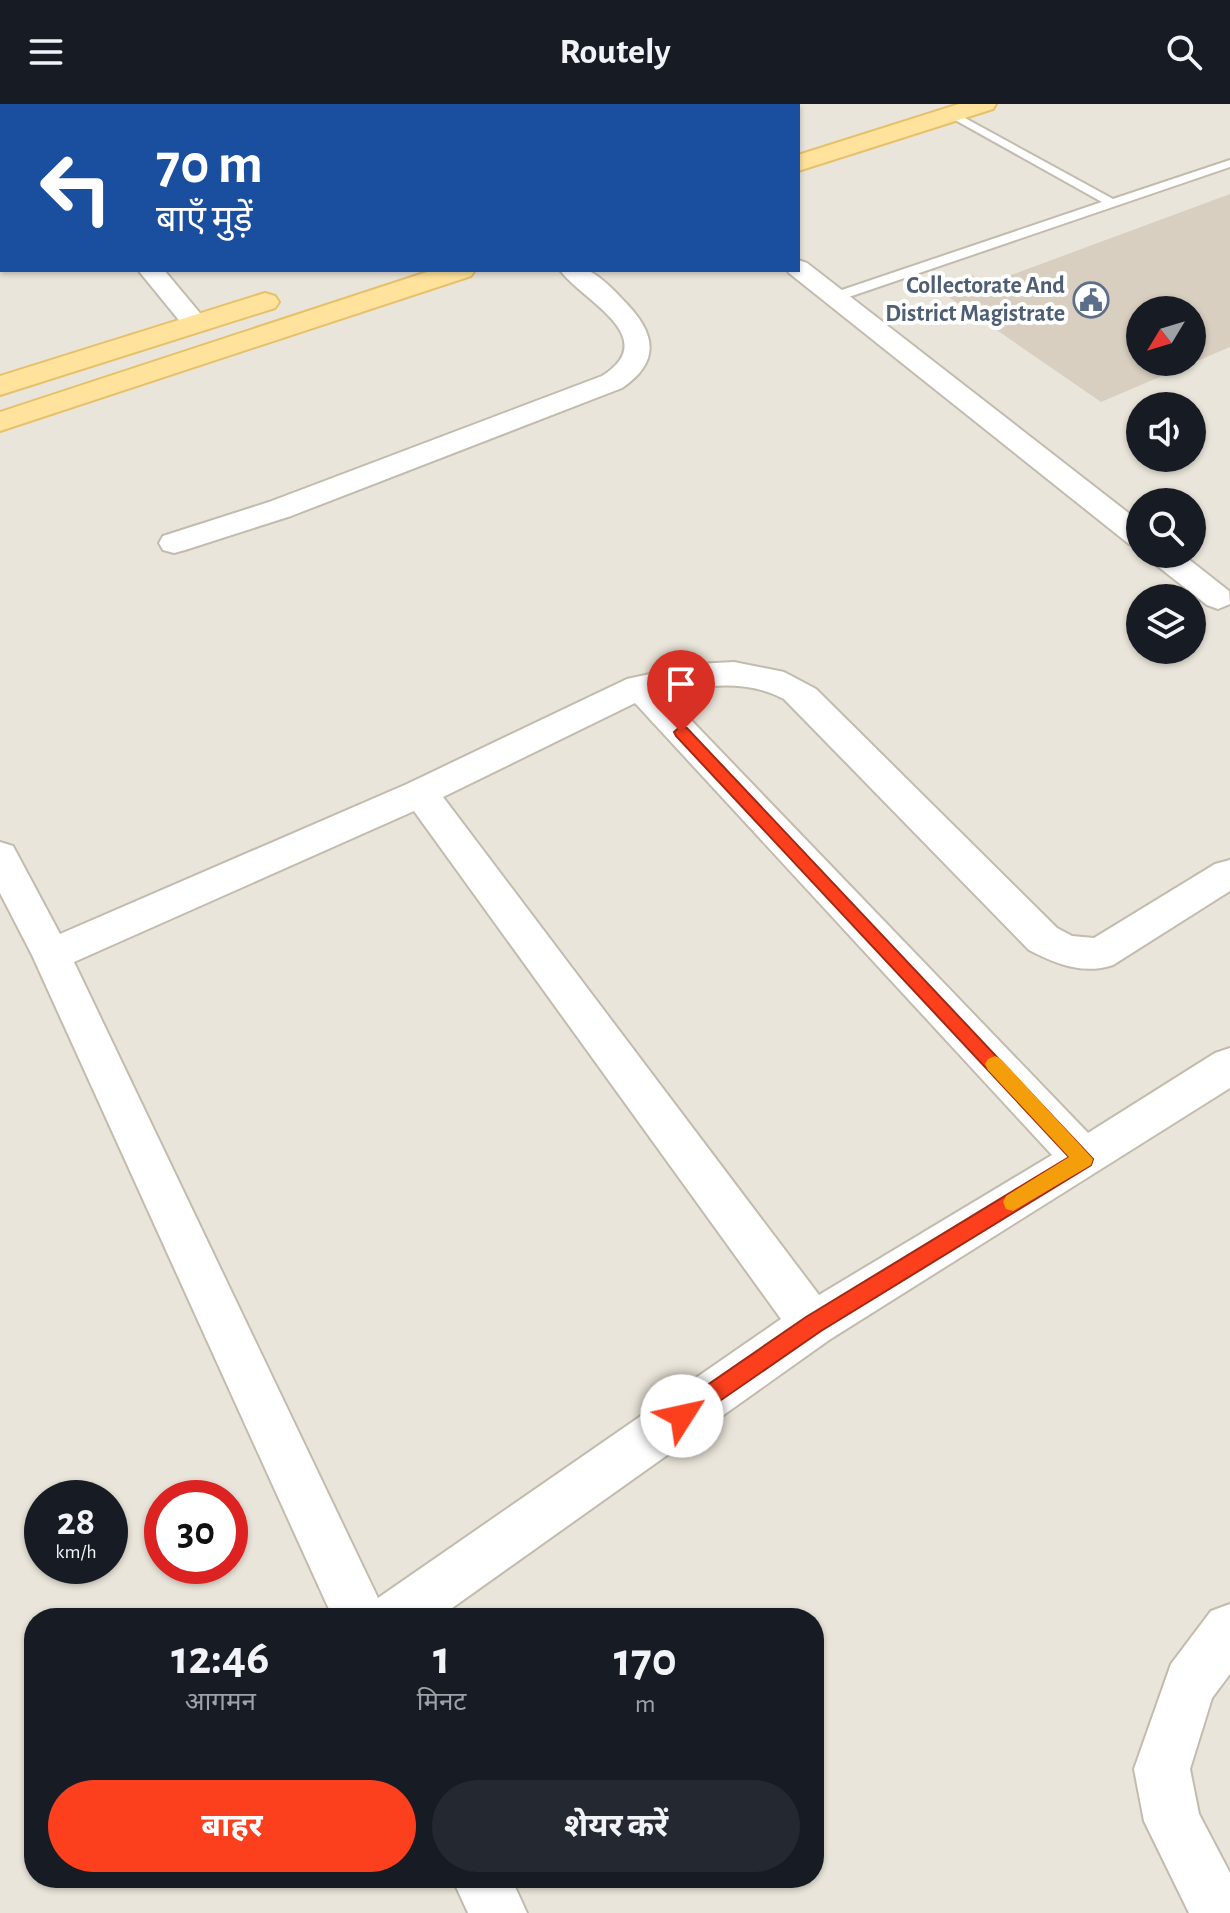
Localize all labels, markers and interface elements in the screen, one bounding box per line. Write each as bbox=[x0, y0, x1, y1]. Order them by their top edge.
icon: menu bbox=[24, 30, 68, 74]
icon: search bbox=[1162, 30, 1206, 74]
text: Routely bbox=[560, 34, 670, 70]
icon: left bbox=[24, 136, 128, 240]
text: 70 m bbox=[156, 137, 263, 193]
text: बाएँ मुड़ें bbox=[156, 202, 253, 238]
place label: Collectorate And District Magistrate bbox=[885, 274, 1065, 326]
public building icon: Collectorate And District Magistrate bbox=[1072, 281, 1110, 319]
north arrow bbox=[1126, 296, 1206, 376]
map controls bbox=[1126, 296, 1206, 664]
button: sound bbox=[1126, 392, 1206, 472]
button: search bbox=[1126, 488, 1206, 568]
button: layers bbox=[1126, 584, 1206, 664]
pin bbox=[647, 650, 715, 732]
icon: arrive bbox=[659, 662, 703, 706]
position arrow bbox=[640, 1374, 724, 1458]
speed limit sign: 30 bbox=[144, 1480, 248, 1584]
text: 28 bbox=[57, 1502, 95, 1542]
text: km/h bbox=[55, 1542, 97, 1562]
text: 12:46 bbox=[171, 1635, 269, 1683]
text: 1 bbox=[433, 1635, 450, 1683]
text: 170 bbox=[614, 1637, 677, 1685]
text: आगमन bbox=[185, 1689, 256, 1715]
text: मिनट bbox=[417, 1689, 466, 1715]
text: m bbox=[635, 1691, 656, 1717]
button: बाहर bbox=[48, 1780, 416, 1872]
button: शेयर करें bbox=[432, 1780, 800, 1872]

